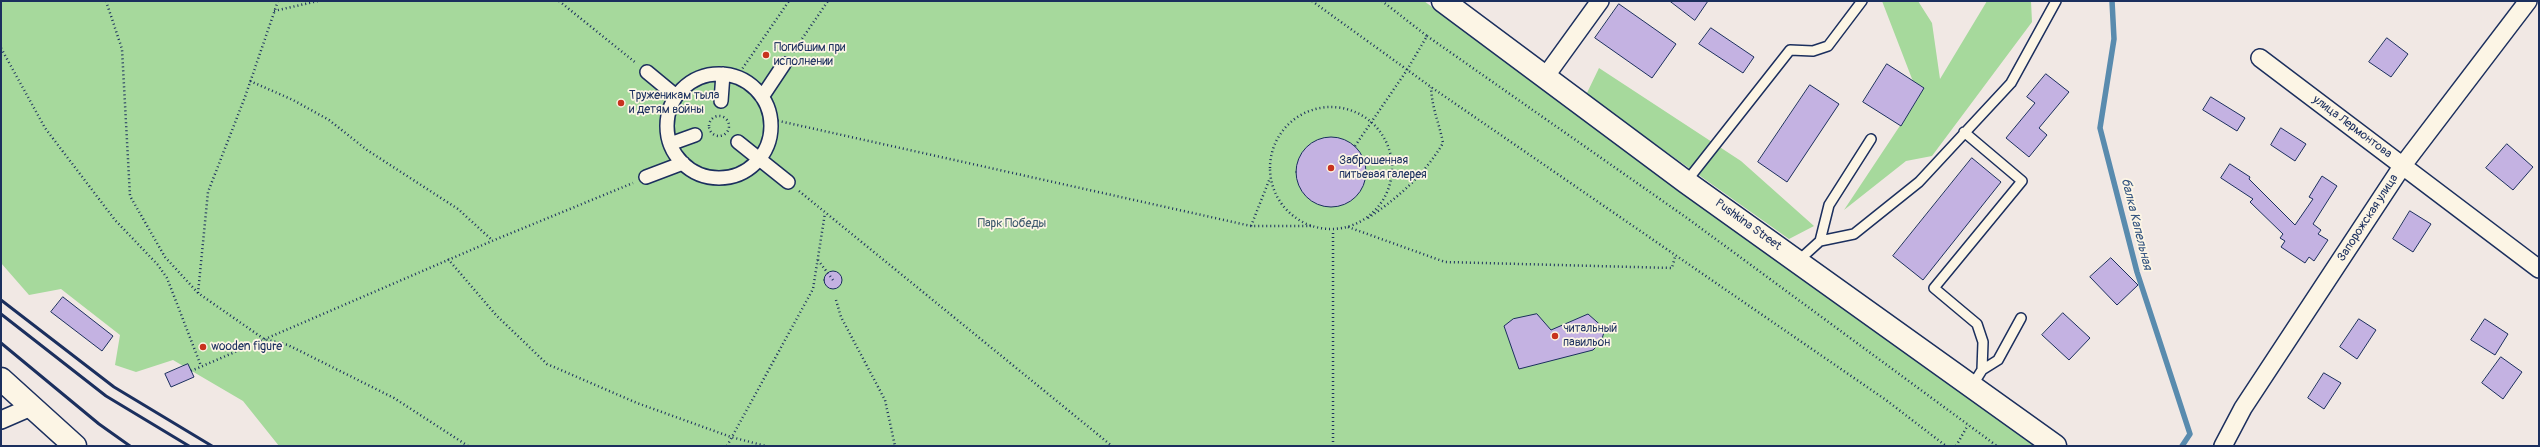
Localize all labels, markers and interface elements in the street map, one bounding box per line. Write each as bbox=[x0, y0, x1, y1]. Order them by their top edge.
place label: Погибшим при исполнении bbox=[774, 41, 845, 69]
marker: Погибшим при исполнении bbox=[761, 50, 771, 60]
place label: Труженикам тыла и детям войны bbox=[629, 89, 719, 117]
street label: улица Лермонтова bbox=[2310, 92, 2394, 162]
marker: Труженикам тыла и детям войны bbox=[616, 98, 626, 108]
place label: Заброшенная питьевая галерея bbox=[1339, 154, 1427, 182]
marker: Заброшенная питьевая галерея bbox=[1326, 163, 1336, 173]
street label: Запорожская улица bbox=[2334, 172, 2402, 264]
water label: балка Капельная bbox=[2117, 177, 2155, 271]
street label: Pushkina Street bbox=[1712, 196, 1784, 254]
park label: Парк Победы bbox=[978, 217, 1046, 231]
place label: читальный павильон bbox=[1563, 322, 1617, 350]
marker: читальный павильон bbox=[1550, 331, 1560, 341]
place label: wooden figure bbox=[211, 340, 282, 354]
marker: wooden figure bbox=[198, 342, 208, 352]

